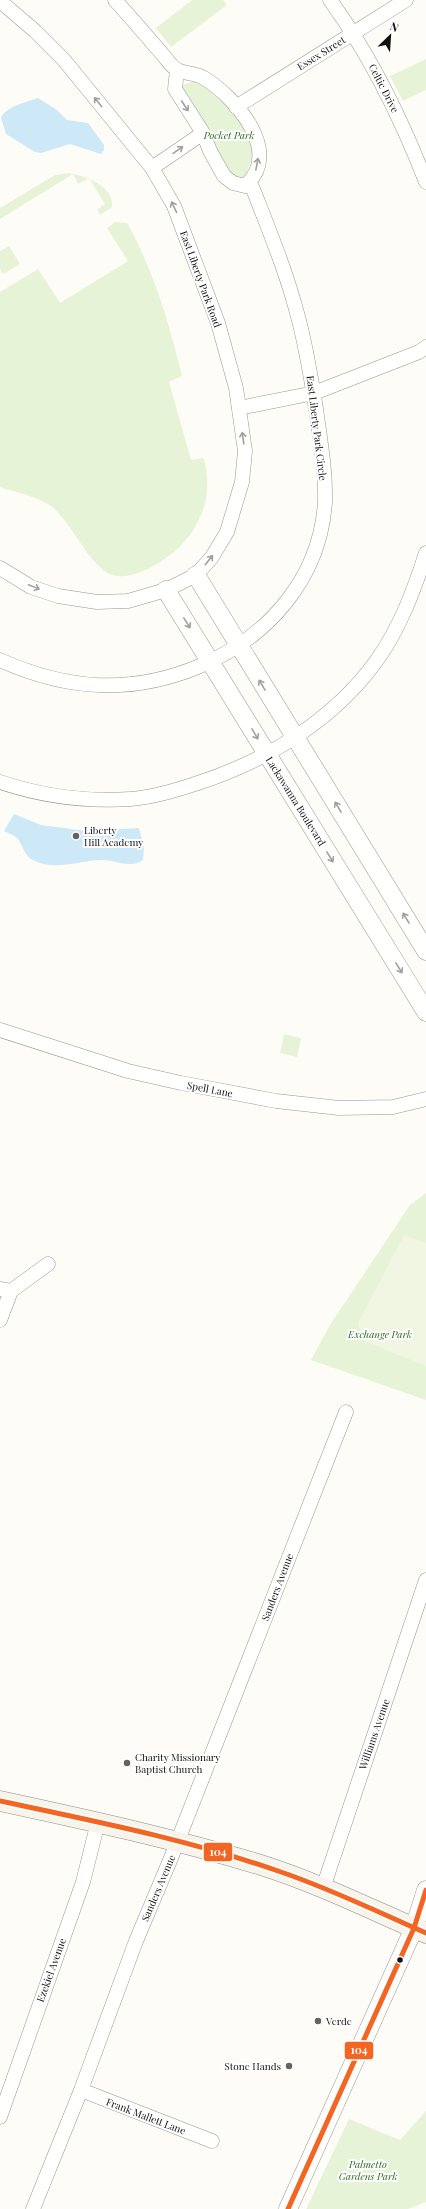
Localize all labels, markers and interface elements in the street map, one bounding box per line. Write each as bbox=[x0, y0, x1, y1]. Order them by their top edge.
north arrow bbox=[370, 16, 410, 56]
text: N bbox=[388, 18, 401, 35]
street label: Essex Street bbox=[294, 32, 348, 73]
street label: Celtic Drive bbox=[366, 61, 402, 115]
one-way arrow bbox=[94, 96, 103, 107]
one-way arrow bbox=[182, 100, 190, 112]
park label: Pocket Park bbox=[203, 128, 254, 142]
one-way arrow bbox=[172, 146, 183, 154]
one-way arrow bbox=[253, 157, 261, 170]
one-way arrow bbox=[170, 201, 177, 213]
street label: East Liberty Park Road bbox=[177, 229, 225, 329]
street label: East Liberty Park Circle bbox=[304, 375, 330, 481]
one-way arrow bbox=[239, 432, 247, 445]
one-way arrow bbox=[204, 555, 213, 565]
one-way arrow bbox=[27, 584, 39, 592]
one-way arrow bbox=[183, 618, 191, 629]
one-way arrow bbox=[258, 679, 266, 691]
one-way arrow bbox=[251, 728, 259, 740]
street label: Lackawanna Boulevard bbox=[263, 754, 329, 849]
one-way arrow bbox=[334, 802, 342, 813]
place label: Liberty Hill Academy bbox=[84, 823, 143, 849]
marker: Liberty Hill Academy bbox=[71, 831, 81, 841]
one-way arrow bbox=[326, 851, 334, 862]
one-way arrow bbox=[401, 912, 409, 924]
one-way arrow bbox=[394, 962, 403, 973]
street label: Spell Lane bbox=[186, 1078, 234, 1100]
park label: Exchange Park bbox=[347, 1327, 412, 1341]
street label: Sanders Avenue bbox=[258, 1551, 296, 1623]
street label: Williams Avenue bbox=[355, 1697, 393, 1772]
place label: Charity Missionary Baptist Church bbox=[135, 1750, 220, 1776]
marker: Charity Missionary Baptist Church bbox=[122, 1758, 132, 1768]
line badge: 104 bbox=[203, 1842, 233, 1862]
text: 104 bbox=[209, 1844, 227, 1859]
street label: Sanders Avenue bbox=[138, 1852, 178, 1924]
street label: Ezekiel Avenue bbox=[33, 1936, 69, 2004]
unlabelled marker bbox=[395, 1955, 405, 1965]
place label: Verde bbox=[325, 2014, 352, 2028]
marker: Verde bbox=[313, 2016, 323, 2026]
line badge: 104 bbox=[344, 2041, 374, 2060]
text: 104 bbox=[350, 2042, 368, 2057]
place label: Stone Hands bbox=[224, 2059, 281, 2073]
marker: Stone Hands bbox=[284, 2061, 294, 2071]
street label: Frank Mallett Lane bbox=[104, 2094, 188, 2138]
park label: Palmetto Gardens Park bbox=[339, 2157, 397, 2183]

